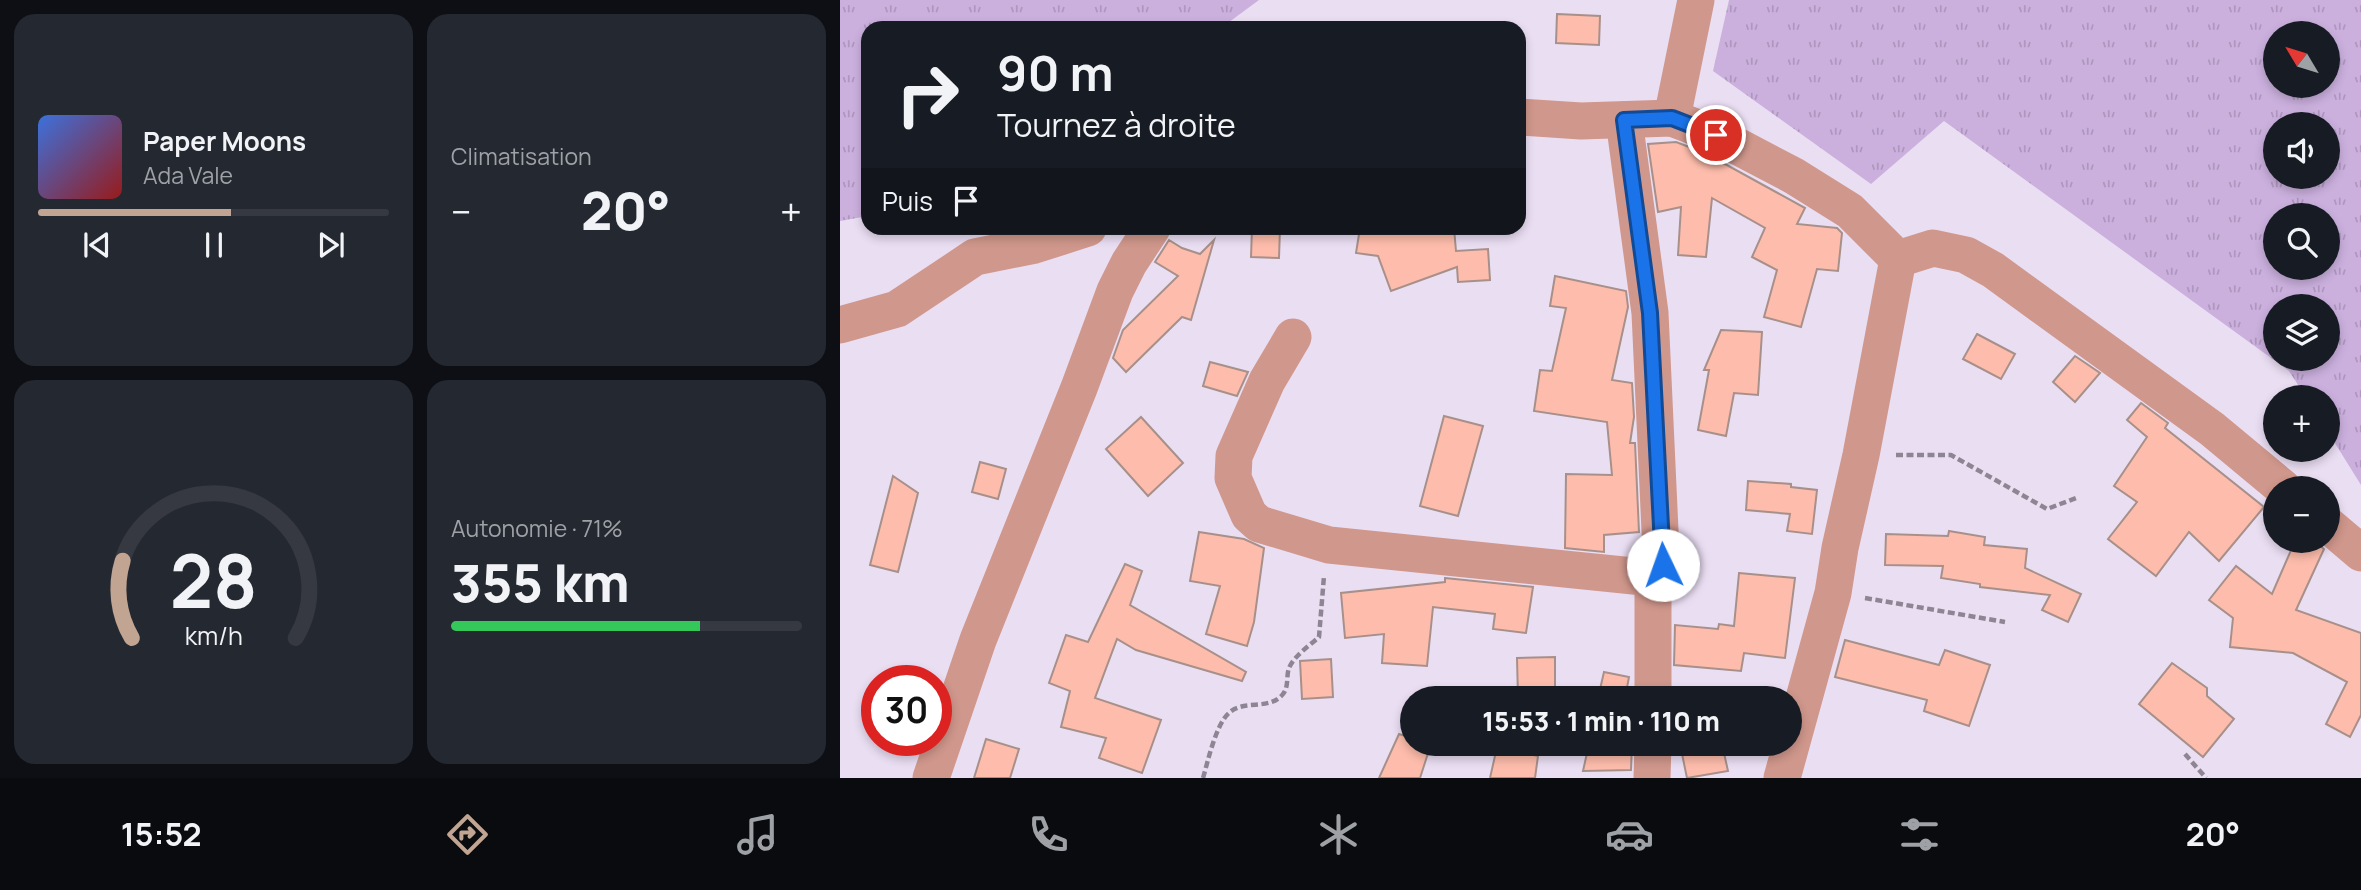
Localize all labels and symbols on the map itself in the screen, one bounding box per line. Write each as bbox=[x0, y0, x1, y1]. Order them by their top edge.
north arrow bbox=[2263, 21, 2340, 98]
pin bbox=[1686, 105, 1746, 165]
position arrow bbox=[1626, 528, 1700, 602]
speed limit sign: 30 bbox=[861, 665, 952, 756]

